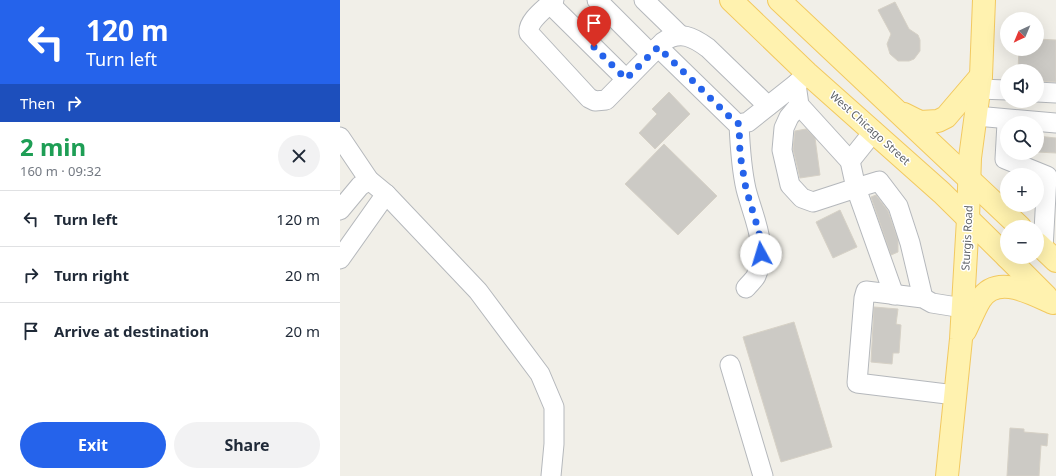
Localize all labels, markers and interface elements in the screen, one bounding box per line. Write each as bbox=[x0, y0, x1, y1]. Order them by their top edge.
pin bbox=[577, 6, 611, 47]
text: 120 m bbox=[86, 11, 169, 49]
icon: arrive bbox=[583, 12, 605, 34]
north arrow bbox=[1000, 12, 1044, 56]
map controls bbox=[1000, 12, 1044, 264]
icon: left bbox=[20, 16, 72, 68]
text: Turn left bbox=[86, 47, 157, 71]
button: sound bbox=[1000, 64, 1044, 108]
street label: West Chicago Street bbox=[827, 87, 914, 168]
icon: right bbox=[63, 92, 85, 114]
text: Then bbox=[20, 93, 55, 113]
button: search bbox=[1000, 116, 1044, 160]
text: 2 min bbox=[20, 130, 86, 163]
button: close bbox=[278, 135, 320, 177]
text: 160 m · 09:32 bbox=[20, 162, 101, 180]
button: + bbox=[1000, 168, 1044, 212]
street label: Sturgis Road bbox=[957, 205, 976, 271]
icon: left bbox=[20, 208, 42, 230]
text: Turn left bbox=[54, 209, 118, 229]
text: 120 m bbox=[276, 209, 320, 229]
button: − bbox=[1000, 220, 1044, 264]
position arrow bbox=[740, 233, 782, 275]
icon: right bbox=[20, 264, 42, 286]
text: Turn right bbox=[54, 265, 129, 285]
text: 20 m bbox=[285, 265, 320, 285]
icon: arrive bbox=[20, 320, 42, 342]
text: Arrive at destination bbox=[54, 321, 209, 341]
text: 20 m bbox=[285, 321, 320, 341]
button: Exit bbox=[20, 422, 166, 468]
button: Share bbox=[174, 422, 320, 468]

